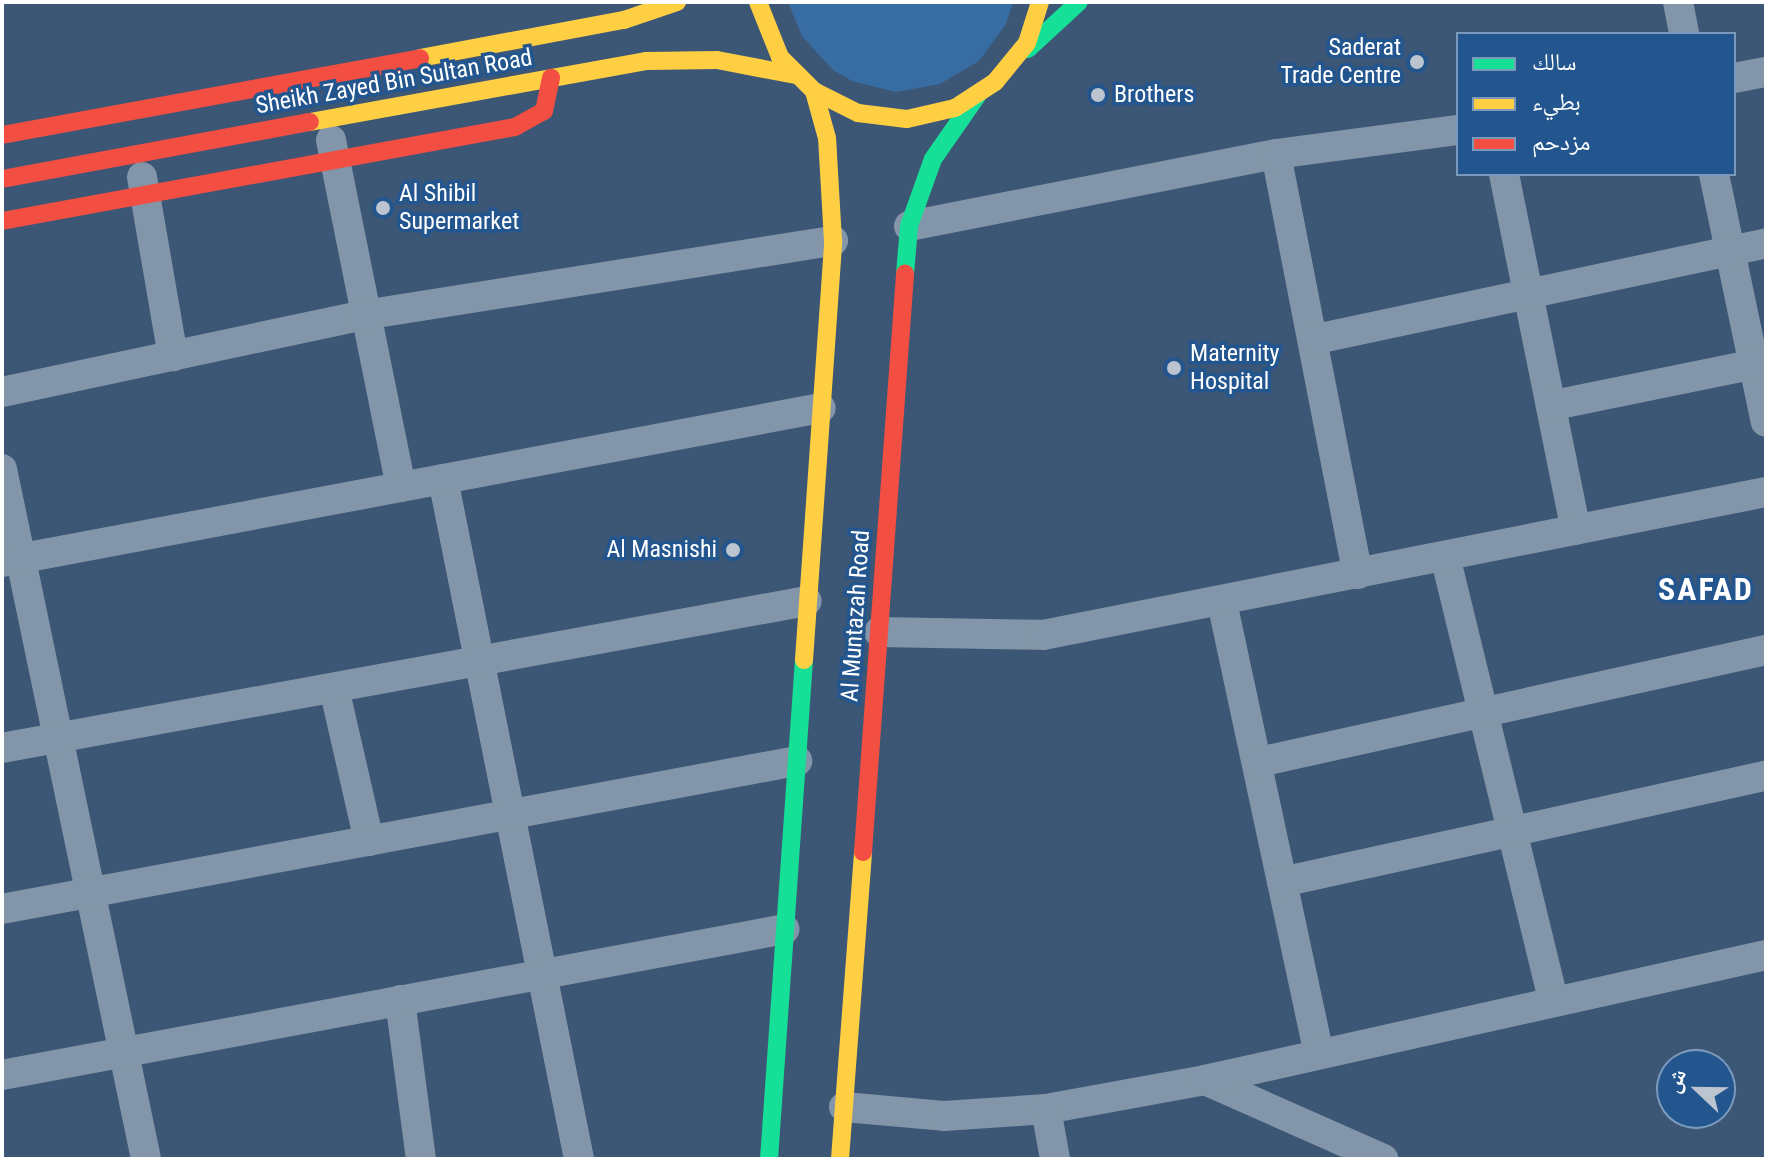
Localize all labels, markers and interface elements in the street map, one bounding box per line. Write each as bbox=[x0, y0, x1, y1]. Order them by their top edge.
legend bbox=[1456, 32, 1736, 176]
place label: Saderat Trade Centre bbox=[1280, 34, 1401, 90]
street label: Sheikh Zayed Bin Sultan Road bbox=[253, 43, 535, 121]
text: سالك bbox=[1532, 48, 1577, 76]
marker: Saderat Trade Centre bbox=[1408, 53, 1426, 71]
place label: Brothers bbox=[1114, 81, 1194, 109]
marker: Brothers bbox=[1089, 86, 1107, 104]
text: بطيء bbox=[1532, 88, 1581, 116]
text: مزدحم bbox=[1532, 128, 1591, 156]
place label: Al Shibil Supermarket bbox=[399, 180, 519, 236]
marker: Al Shibil Supermarket bbox=[374, 199, 392, 217]
place label: Maternity Hospital bbox=[1190, 340, 1280, 396]
marker: Maternity Hospital bbox=[1165, 359, 1183, 377]
street label: Al Muntazah Road bbox=[836, 529, 876, 703]
place label: Al Masnishi bbox=[606, 536, 717, 564]
marker: Al Masnishi bbox=[724, 541, 742, 559]
district label: SAFAD bbox=[1658, 570, 1754, 608]
north arrow bbox=[1656, 1049, 1736, 1129]
text: ش bbox=[1659, 1065, 1691, 1096]

